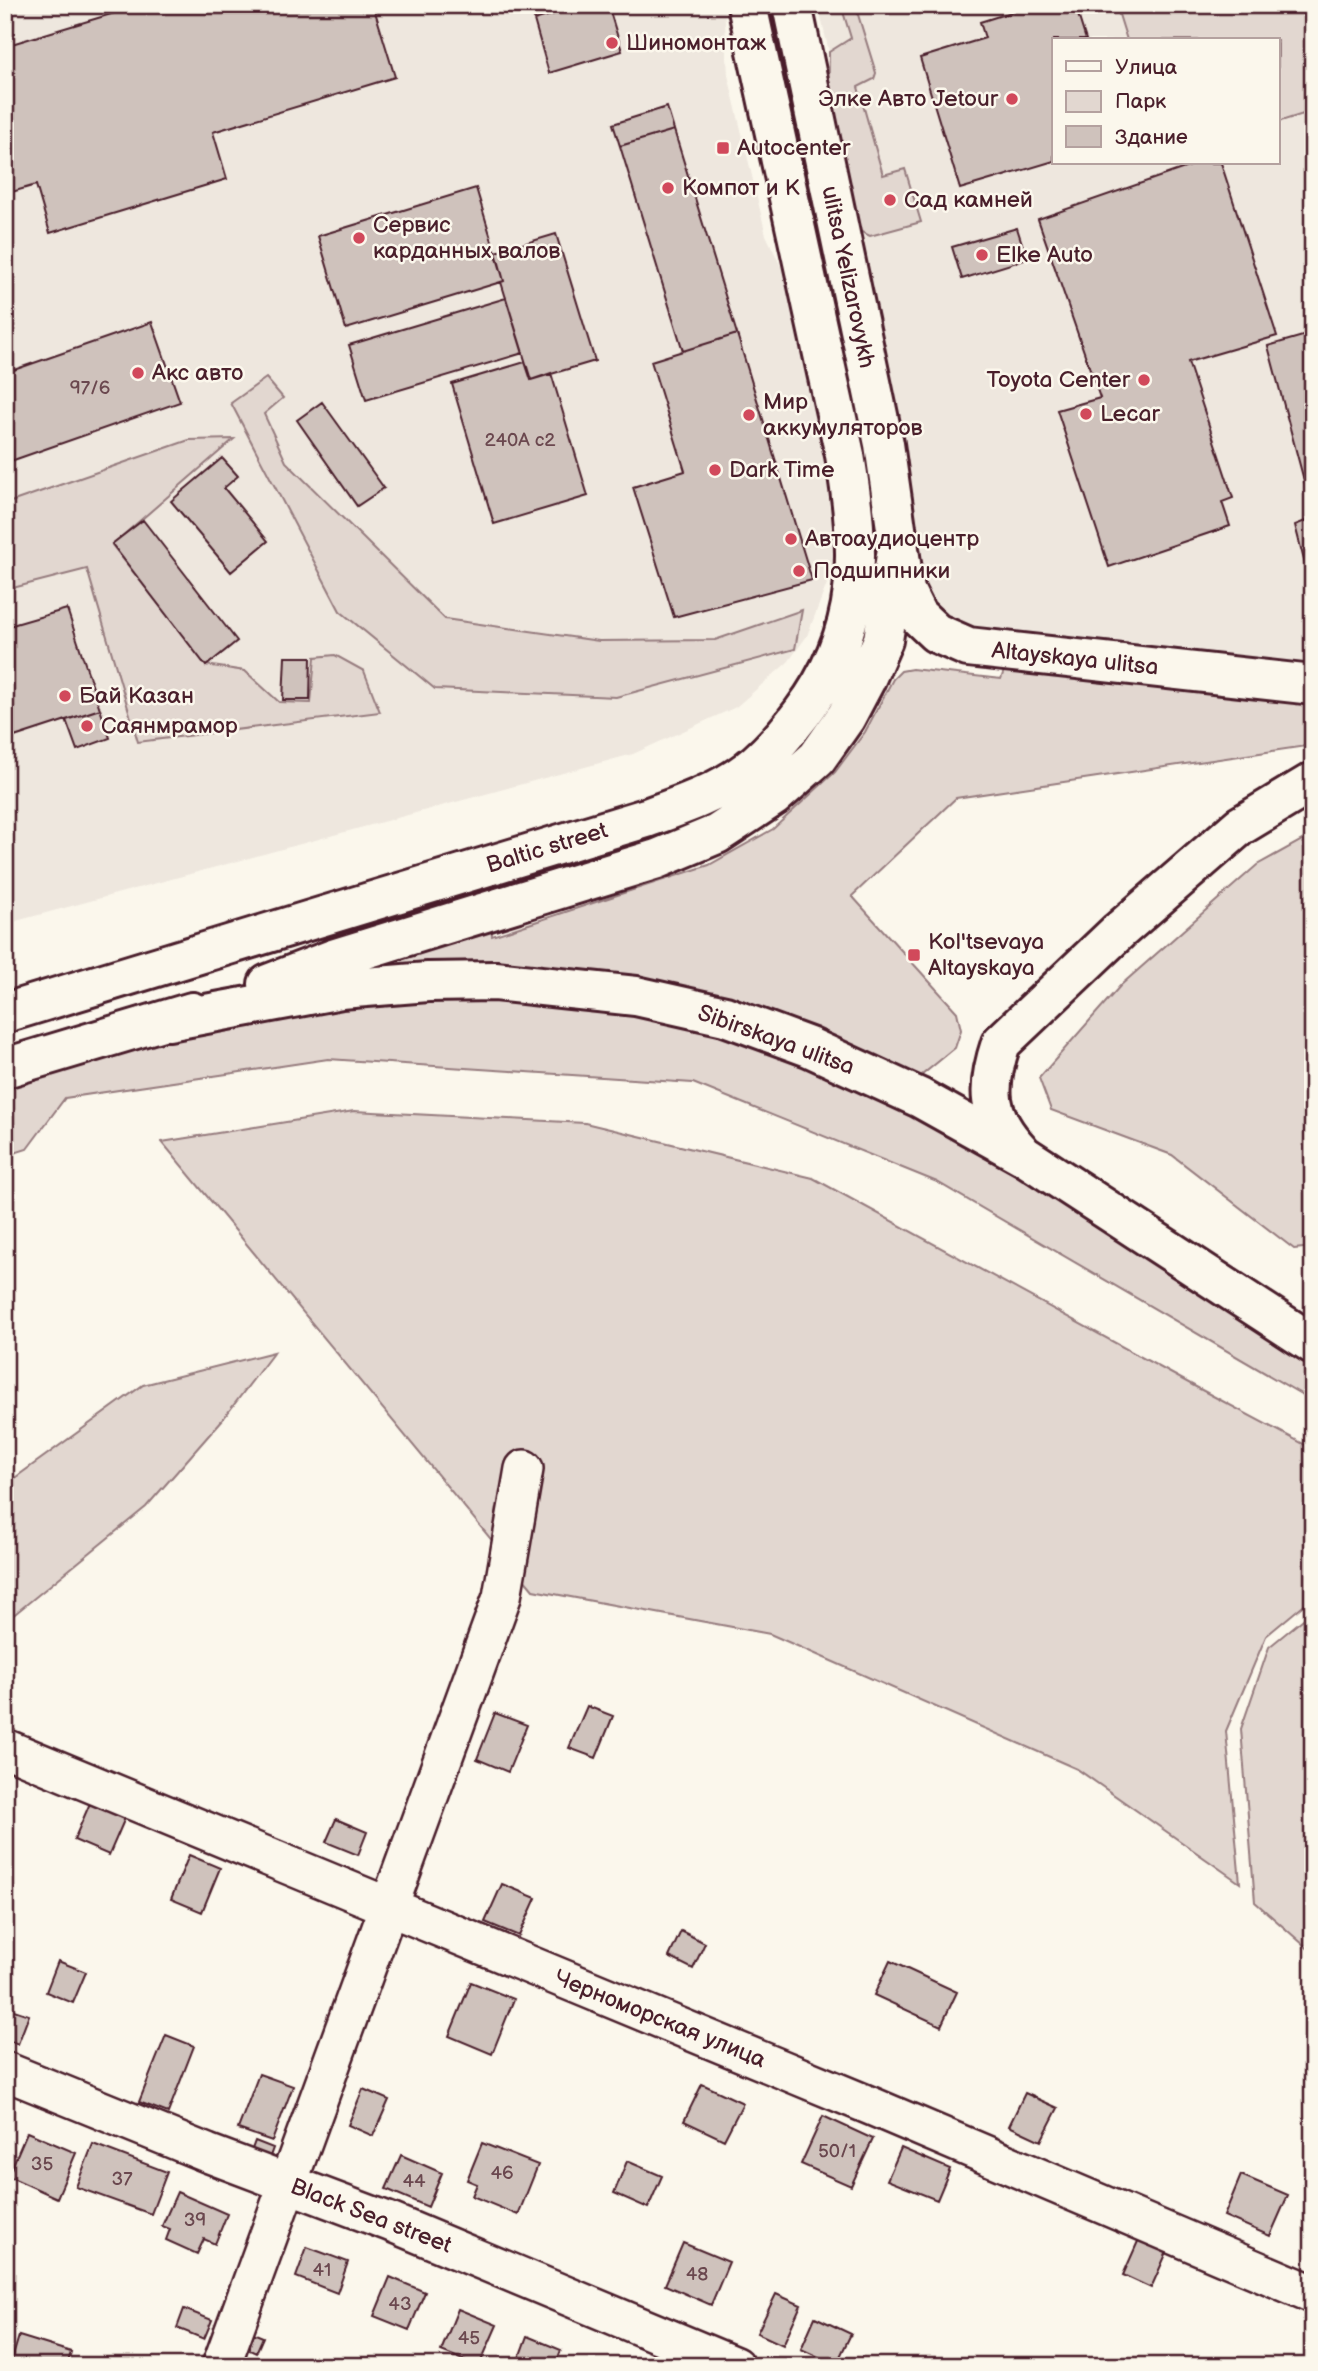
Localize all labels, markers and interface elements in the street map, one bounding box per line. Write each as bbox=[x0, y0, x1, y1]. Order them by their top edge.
place label: Шиномонтаж bbox=[626, 29, 766, 57]
marker: Шиномонтаж bbox=[604, 35, 620, 51]
legend bbox=[1052, 38, 1280, 164]
text: Улица bbox=[1115, 55, 1178, 80]
place label: Элке Авто Jetour bbox=[818, 85, 999, 113]
text: Парк bbox=[1115, 89, 1166, 114]
marker: Элке Авто Jetour bbox=[1004, 91, 1020, 107]
text: Здание bbox=[1115, 125, 1188, 150]
place label: Autocenter bbox=[737, 134, 851, 162]
marker: Autocenter bbox=[715, 140, 731, 156]
place label: Компот и К bbox=[682, 174, 800, 202]
marker: Компот и К bbox=[660, 180, 676, 196]
street label: ulitsa Yelizarovykh bbox=[815, 183, 881, 371]
place label: Сад камней bbox=[904, 186, 1033, 214]
marker: Сад камней bbox=[882, 192, 898, 208]
place label: Сервис карданных валов bbox=[373, 211, 560, 265]
marker: Сервис карданных валов bbox=[351, 230, 367, 246]
place label: Elke Auto bbox=[996, 241, 1093, 269]
marker: Elke Auto bbox=[974, 247, 990, 263]
place label: Акс авто bbox=[151, 359, 243, 387]
marker: Акс авто bbox=[130, 365, 146, 381]
place label: Toyota Center bbox=[986, 366, 1131, 394]
marker: Toyota Center bbox=[1136, 372, 1152, 388]
house number: 97/6 bbox=[70, 377, 110, 400]
place label: Мир аккумуляторов bbox=[763, 388, 923, 442]
place label: Lecar bbox=[1100, 400, 1160, 428]
marker: Lecar bbox=[1078, 406, 1094, 422]
marker: Мир аккумуляторов bbox=[741, 407, 757, 423]
house number: 240А с2 bbox=[485, 429, 556, 452]
place label: Dark Time bbox=[729, 456, 835, 484]
marker: Dark Time bbox=[707, 462, 723, 478]
place label: Автоаудиоцентр bbox=[804, 525, 979, 553]
marker: Автоаудиоцентр bbox=[783, 531, 799, 547]
place label: Подшипники bbox=[813, 557, 950, 585]
marker: Подшипники bbox=[791, 563, 807, 579]
street label: Altayskaya ulitsa bbox=[990, 636, 1160, 682]
place label: Бай Казан bbox=[79, 682, 194, 710]
marker: Бай Казан bbox=[57, 688, 73, 704]
place label: Саянмрамор bbox=[101, 712, 238, 740]
marker: Саянмрамор bbox=[79, 718, 95, 734]
street label: Baltic street bbox=[483, 816, 611, 880]
place label: Kol'tsevaya Altayskaya bbox=[928, 928, 1044, 982]
marker: Kol'tsevaya Altayskaya bbox=[906, 947, 922, 963]
street label: Sibirskaya ulitsa bbox=[694, 999, 858, 1081]
street label: Черноморская улица bbox=[550, 1964, 770, 2074]
house number: 50/1 bbox=[818, 2140, 856, 2163]
house number: 35 bbox=[31, 2153, 53, 2176]
house number: 46 bbox=[490, 2162, 514, 2185]
house number: 37 bbox=[111, 2168, 133, 2191]
house number: 44 bbox=[402, 2170, 426, 2193]
street label: Black Sea street bbox=[286, 2172, 456, 2260]
house number: 39 bbox=[184, 2209, 206, 2232]
house number: 41 bbox=[313, 2259, 331, 2282]
house number: 48 bbox=[686, 2263, 708, 2286]
house number: 43 bbox=[388, 2293, 412, 2316]
house number: 45 bbox=[458, 2327, 480, 2350]

